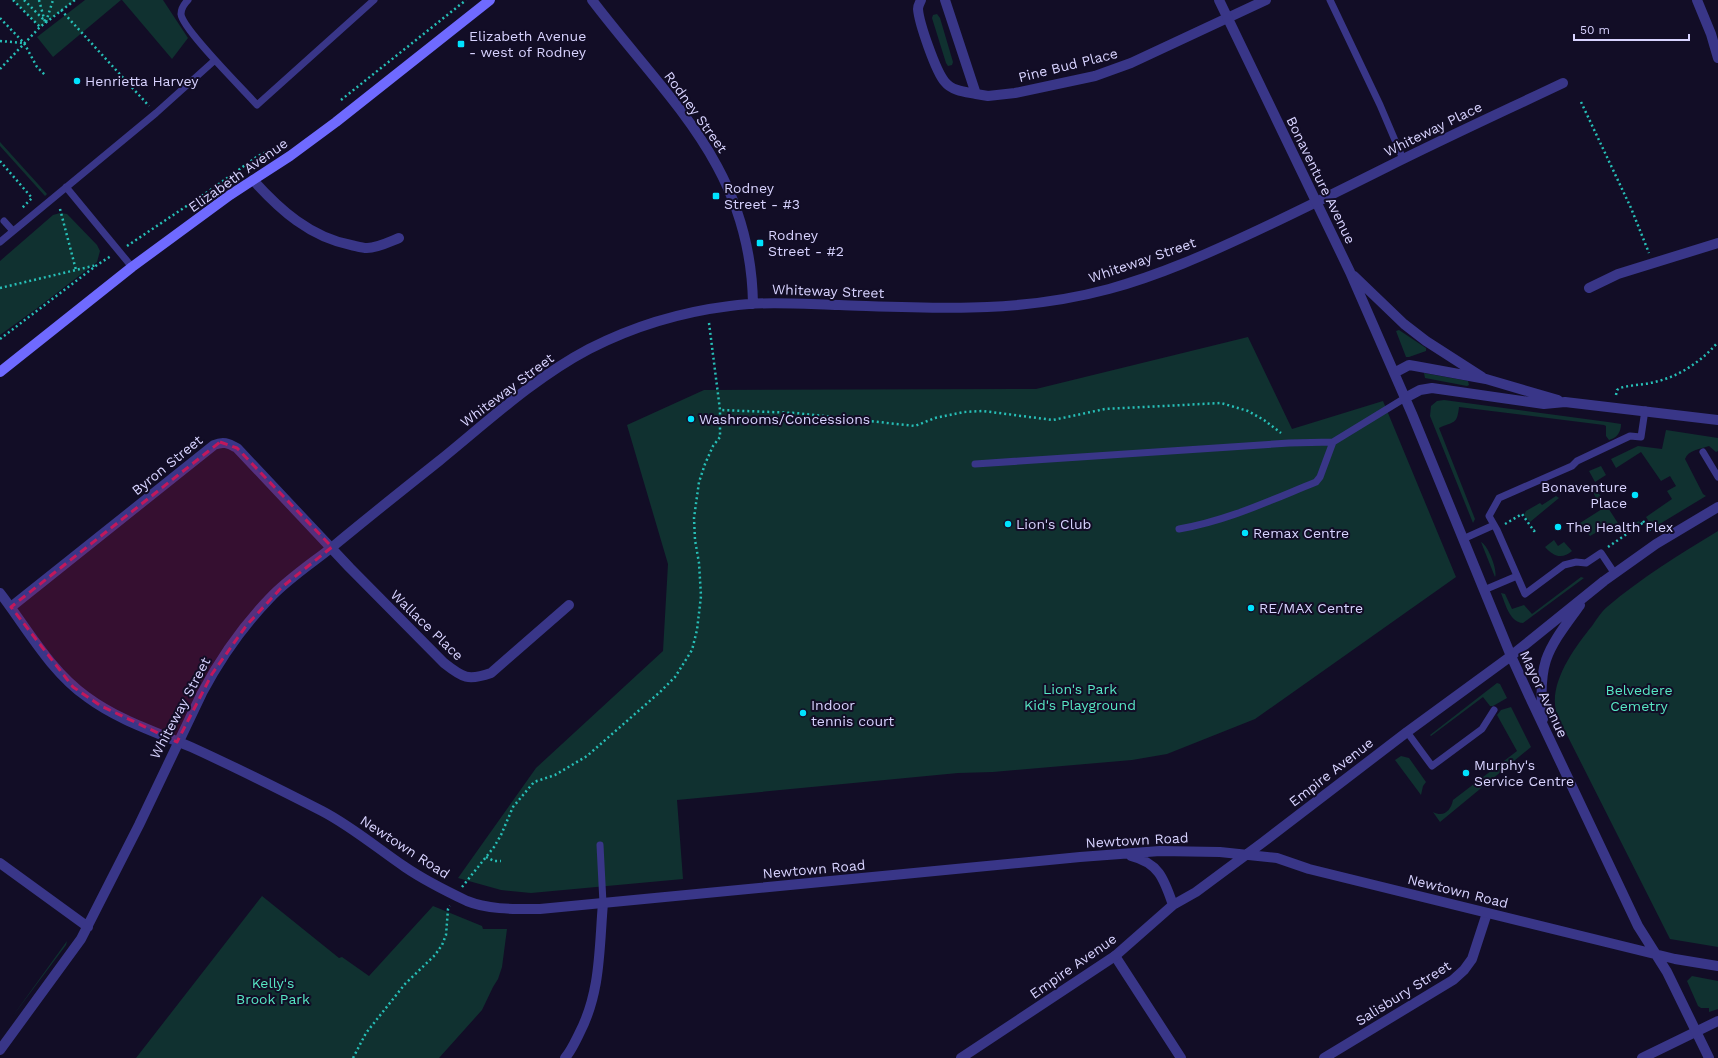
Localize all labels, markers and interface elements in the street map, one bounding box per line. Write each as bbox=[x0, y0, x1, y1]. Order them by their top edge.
scale bar bbox=[1574, 16, 1689, 42]
text: 50 m bbox=[1580, 23, 1610, 37]
place label: Elizabeth Avenue - west of Rodney bbox=[469, 28, 587, 60]
marker: Elizabeth Avenue - west of Rodney bbox=[456, 39, 466, 49]
street label: Pine Bud Place bbox=[1017, 45, 1119, 85]
street label: Rodney Street bbox=[661, 68, 731, 156]
place label: Henrietta Harvey bbox=[85, 73, 199, 89]
marker: Henrietta Harvey bbox=[72, 76, 82, 86]
street label: Whiteway Place bbox=[1381, 98, 1485, 160]
street label: Bonaventure Avenue bbox=[1283, 114, 1359, 246]
street label: Elizabeth Avenue bbox=[185, 135, 291, 215]
place label: Rodney Street - #3 bbox=[724, 180, 800, 212]
marker: Rodney Street - #3 bbox=[711, 191, 721, 201]
place label: Rodney Street - #2 bbox=[768, 227, 844, 259]
street label: Whiteway Street bbox=[1086, 234, 1198, 286]
marker: Rodney Street - #2 bbox=[755, 238, 765, 248]
street label: Whiteway Street bbox=[772, 281, 885, 301]
street label: Whiteway Street bbox=[457, 350, 557, 430]
place label: Washrooms/Concessions bbox=[699, 411, 870, 427]
marker: Washrooms/Concessions bbox=[686, 414, 696, 424]
street label: Byron Street bbox=[129, 432, 205, 498]
place label: Bonaventure Place bbox=[1541, 479, 1627, 511]
marker: Bonaventure Place bbox=[1630, 490, 1640, 500]
place label: Lion's Club bbox=[1016, 516, 1091, 532]
marker: Lion's Club bbox=[1003, 519, 1013, 529]
place label: The Health Plex bbox=[1566, 519, 1673, 535]
marker: The Health Plex bbox=[1553, 522, 1563, 532]
place label: Remax Centre bbox=[1253, 525, 1349, 541]
marker: Remax Centre bbox=[1240, 528, 1250, 538]
street label: Wallace Place bbox=[387, 586, 467, 664]
place label: RE/MAX Centre bbox=[1259, 600, 1363, 616]
marker: RE/MAX Centre bbox=[1246, 603, 1256, 613]
street label: Mayor Avenue bbox=[1517, 648, 1571, 740]
street label: Whiteway Street bbox=[147, 654, 214, 761]
park label: Lion's Park Kid's Playground bbox=[1024, 681, 1136, 713]
park label: Belvedere Cemetry bbox=[1605, 682, 1673, 714]
place label: Indoor tennis court bbox=[811, 697, 894, 729]
marker: Indoor tennis court bbox=[798, 708, 808, 718]
street label: Empire Avenue bbox=[1286, 734, 1376, 810]
place label: Murphy's Service Centre bbox=[1474, 757, 1574, 789]
marker: Murphy's Service Centre bbox=[1461, 768, 1471, 778]
street label: Newtown Road bbox=[357, 812, 453, 882]
street label: Newtown Road bbox=[1085, 829, 1189, 851]
street label: Newtown Road bbox=[762, 857, 866, 881]
street label: Newtown Road bbox=[1406, 871, 1510, 911]
street label: Empire Avenue bbox=[1027, 930, 1119, 1002]
street label: Salisbury Street bbox=[1353, 957, 1454, 1029]
park label: Kelly's Brook Park bbox=[236, 975, 310, 1007]

